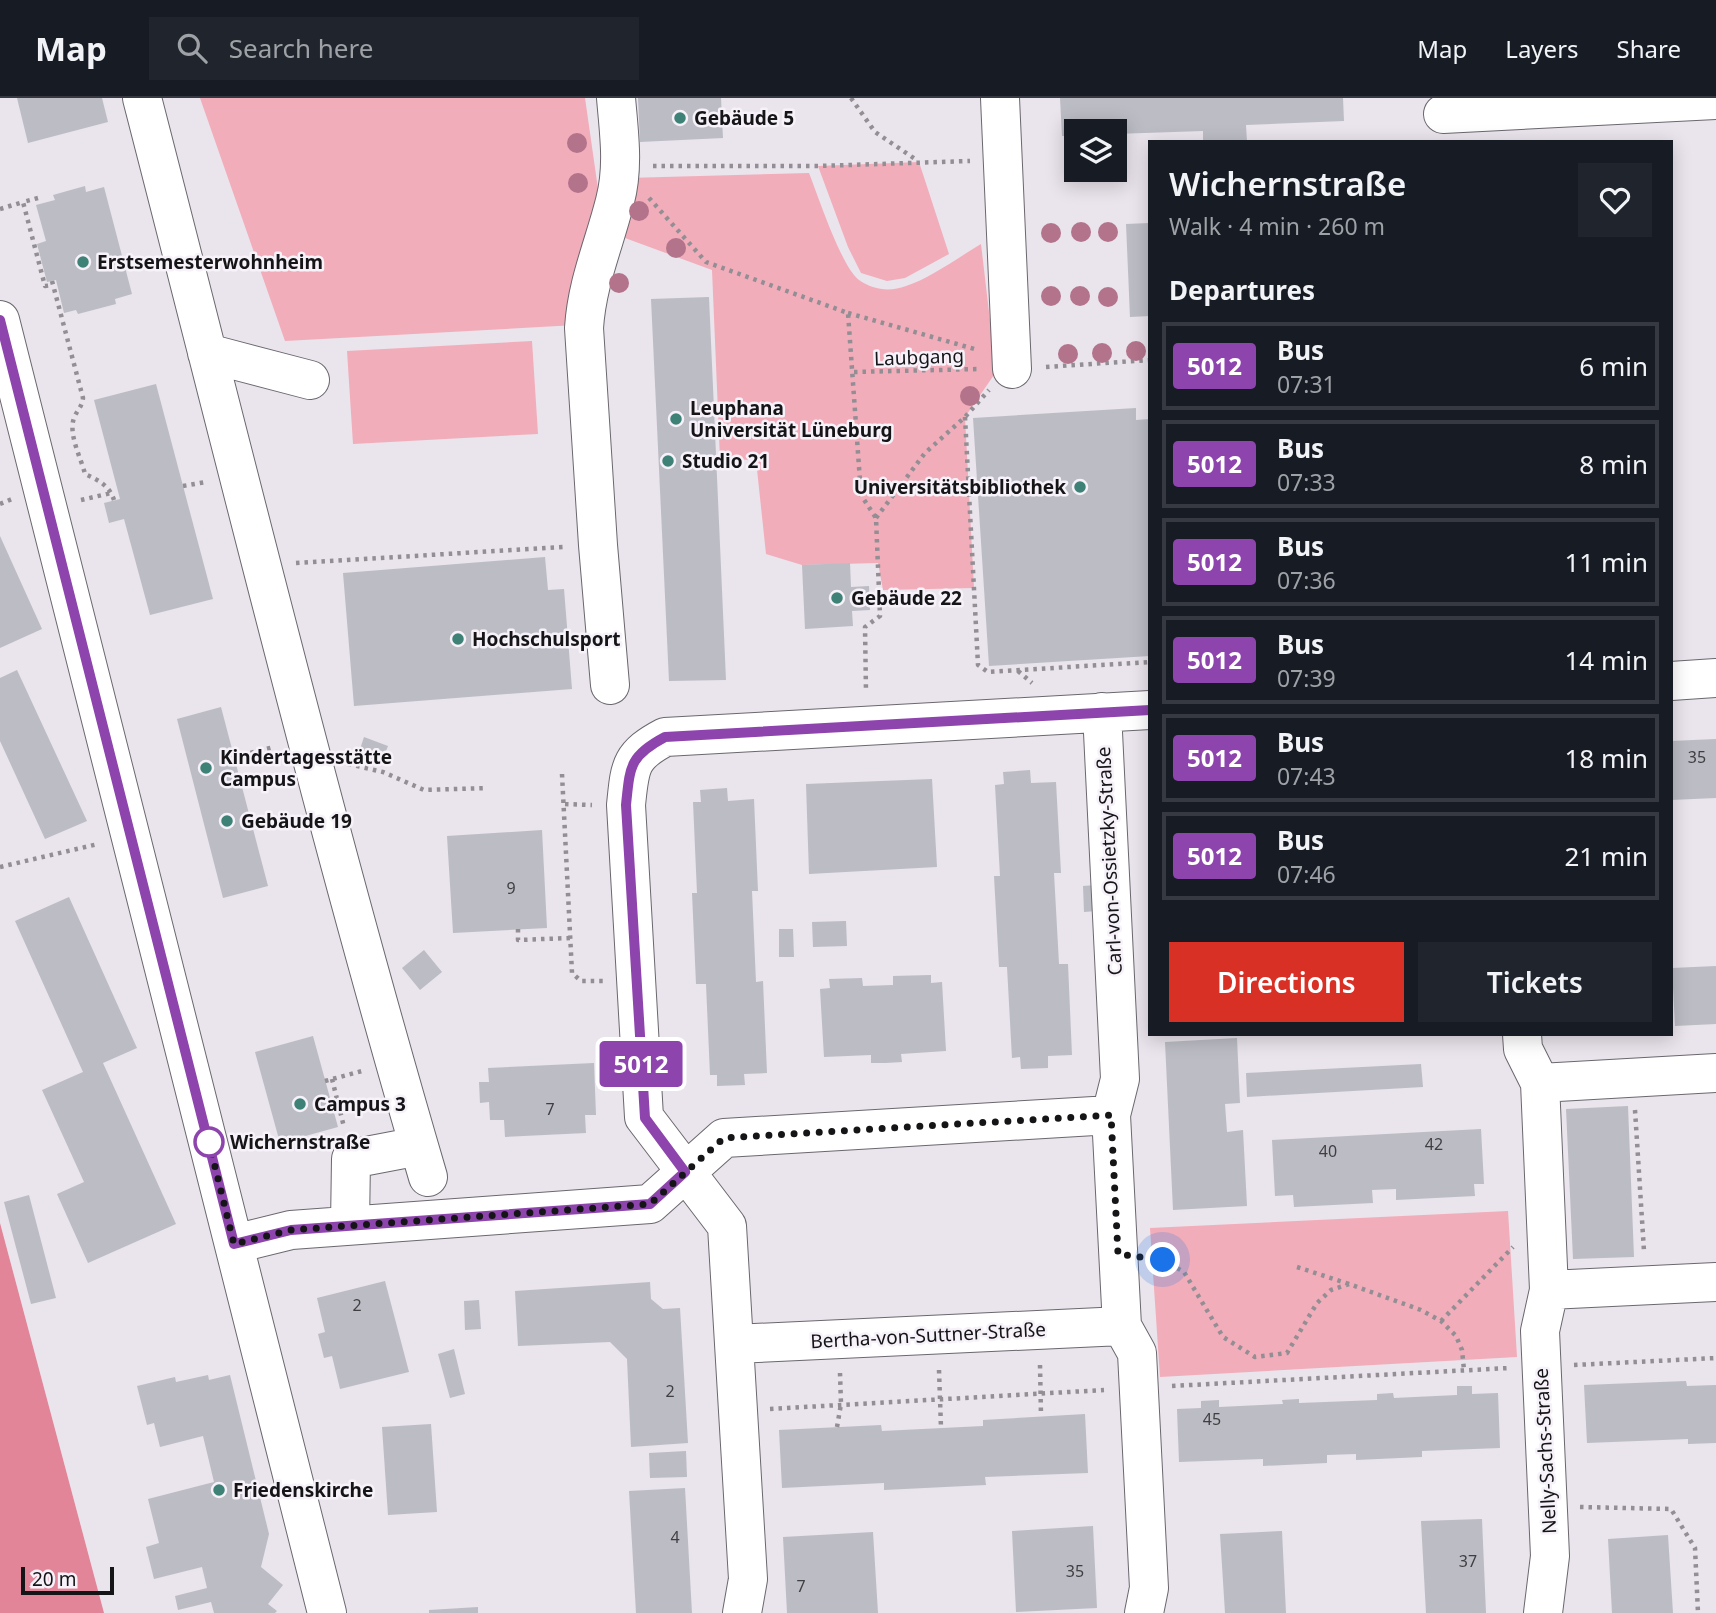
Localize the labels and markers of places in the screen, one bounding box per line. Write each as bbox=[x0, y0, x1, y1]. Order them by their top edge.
place label: Gebäude 5 bbox=[694, 105, 794, 131]
marker: Gebäude 5 bbox=[672, 110, 688, 126]
place label: Erstsemesterwohnheim bbox=[97, 249, 323, 275]
marker: Erstsemesterwohnheim bbox=[75, 254, 91, 270]
place label: Leuphana Universität Lüneburg bbox=[690, 395, 892, 443]
marker: Leuphana Universität Lüneburg bbox=[668, 411, 684, 427]
place label: Studio 21 bbox=[682, 448, 769, 474]
marker: Studio 21 bbox=[660, 453, 676, 469]
place label: Universitätsbibliothek bbox=[854, 474, 1066, 500]
marker: Universitätsbibliothek bbox=[1072, 479, 1088, 495]
place label: Gebäude 22 bbox=[851, 585, 962, 611]
marker: Gebäude 22 bbox=[829, 590, 845, 606]
place label: Hochschulsport bbox=[472, 626, 620, 652]
marker: Hochschulsport bbox=[450, 631, 466, 647]
place label: Kindertagesstätte Campus bbox=[220, 744, 392, 792]
marker: Kindertagesstätte Campus bbox=[198, 760, 214, 776]
place label: Gebäude 19 bbox=[241, 808, 352, 834]
marker: Gebäude 19 bbox=[219, 813, 235, 829]
place label: Campus 3 bbox=[314, 1091, 406, 1117]
marker: Campus 3 bbox=[292, 1096, 308, 1112]
marker: Wichernstraße bbox=[194, 1127, 224, 1157]
place label: Wichernstraße bbox=[230, 1129, 370, 1155]
place label: Friedenskirche bbox=[233, 1477, 373, 1503]
marker: Friedenskirche bbox=[211, 1482, 227, 1498]

